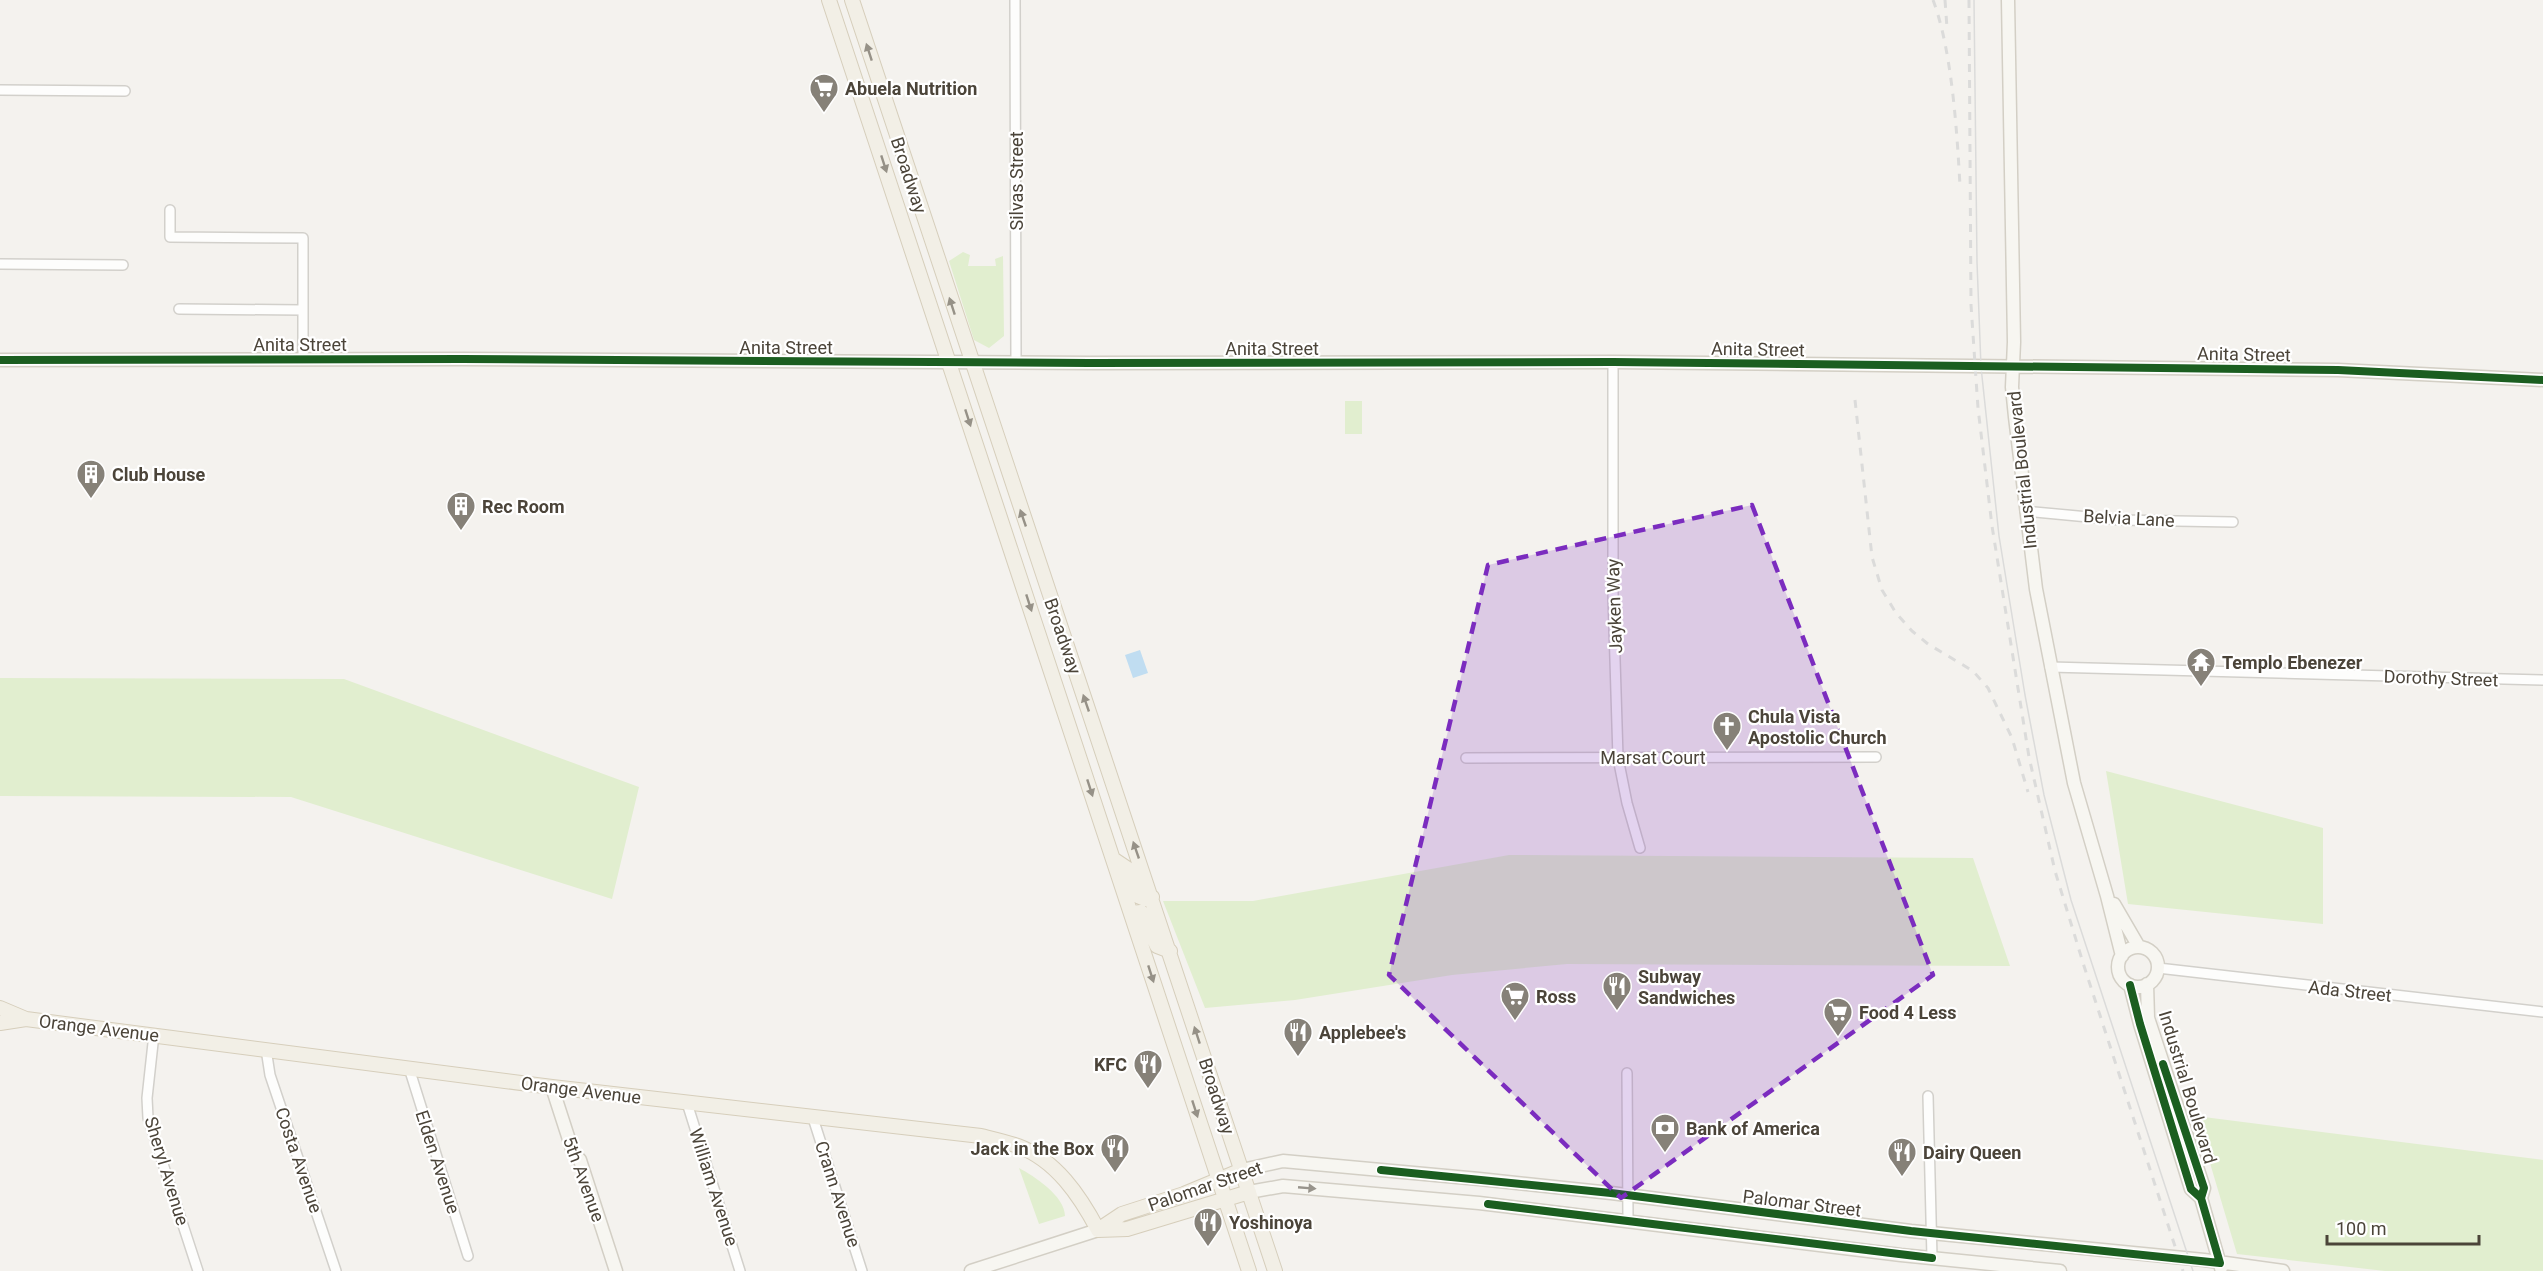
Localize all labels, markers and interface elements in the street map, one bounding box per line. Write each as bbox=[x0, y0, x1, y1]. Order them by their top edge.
one-way arrow bbox=[864, 43, 873, 61]
supermarket icon: Abuela Nutrition bbox=[808, 72, 840, 114]
place label: Abuela Nutrition bbox=[845, 78, 977, 99]
street label: Silvas Street bbox=[1006, 131, 1027, 231]
street label: Broadway bbox=[887, 134, 931, 216]
one-way arrow bbox=[880, 155, 889, 173]
one-way arrow bbox=[947, 297, 956, 315]
street label: Anita Street bbox=[253, 334, 347, 355]
street label: Anita Street bbox=[739, 337, 833, 358]
street label: Anita Street bbox=[1225, 338, 1319, 359]
street label: Anita Street bbox=[1711, 338, 1805, 360]
street label: Anita Street bbox=[2197, 343, 2291, 365]
street label: Industrial Boulevard bbox=[2003, 390, 2041, 550]
one-way arrow bbox=[964, 409, 974, 427]
building icon: Club House bbox=[75, 458, 107, 500]
place label: Club House bbox=[112, 464, 205, 485]
building icon: Rec Room bbox=[445, 490, 477, 532]
place label: Rec Room bbox=[482, 496, 565, 517]
street label: Belvia Lane bbox=[2083, 505, 2175, 531]
one-way arrow bbox=[1018, 509, 1028, 527]
street label: Jayken Way bbox=[1602, 558, 1626, 654]
one-way arrow bbox=[1025, 594, 1034, 612]
street label: Broadway bbox=[1040, 595, 1086, 677]
temple icon: Templo Ebenezer bbox=[2185, 646, 2217, 688]
place label: Templo Ebenezer bbox=[2222, 652, 2363, 673]
street label: Dorothy Street bbox=[2383, 666, 2499, 690]
one-way arrow bbox=[1081, 694, 1091, 712]
place label: Chula Vista Apostolic Church bbox=[1748, 706, 1887, 748]
church icon: Chula Vista Apostolic Church bbox=[1711, 710, 1743, 752]
street label: Marsat Court bbox=[1600, 747, 1706, 768]
one-way arrow bbox=[1086, 779, 1095, 797]
one-way arrow bbox=[1130, 841, 1140, 859]
one-way arrow bbox=[1147, 965, 1156, 983]
place label: Subway Sandwiches bbox=[1638, 966, 1735, 1008]
restaurant icon: Subway Sandwiches bbox=[1601, 970, 1633, 1012]
street label: Ada Street bbox=[2307, 976, 2393, 1006]
supermarket icon: Ross bbox=[1499, 980, 1531, 1022]
place label: Ross bbox=[1536, 986, 1576, 1007]
supermarket icon: Food 4 Less bbox=[1822, 996, 1854, 1038]
place label: Food 4 Less bbox=[1859, 1002, 1956, 1023]
street label: Industrial Boulevard bbox=[2155, 1008, 2221, 1166]
street label: Orange Avenue bbox=[38, 1010, 160, 1046]
restaurant icon: Applebee's bbox=[1282, 1016, 1314, 1058]
place label: Applebee's bbox=[1319, 1022, 1406, 1043]
one-way arrow bbox=[1192, 1026, 1202, 1044]
restaurant icon: KFC bbox=[1132, 1048, 1164, 1090]
place label: KFC bbox=[1094, 1054, 1127, 1075]
street label: Broadway bbox=[1195, 1055, 1239, 1137]
street label: Orange Avenue bbox=[520, 1072, 642, 1108]
one-way arrow bbox=[1191, 1101, 1201, 1119]
street label: Costa Avenue bbox=[271, 1104, 327, 1216]
street label: Elden Avenue bbox=[411, 1108, 465, 1216]
bank icon: Bank of America bbox=[1649, 1112, 1681, 1154]
street label: Sheryl Avenue bbox=[140, 1114, 194, 1228]
place label: Bank of America bbox=[1686, 1118, 1820, 1139]
street label: William Avenue bbox=[685, 1126, 743, 1248]
restaurant icon: Jack in the Box bbox=[1099, 1132, 1131, 1174]
street label: 5th Avenue bbox=[559, 1133, 609, 1225]
restaurant icon: Dairy Queen bbox=[1886, 1136, 1918, 1178]
street label: Crann Avenue bbox=[811, 1138, 865, 1250]
place label: Jack in the Box bbox=[971, 1138, 1095, 1159]
place label: Dairy Queen bbox=[1923, 1142, 2021, 1163]
street label: Palomar Street bbox=[1145, 1157, 1265, 1215]
one-way arrow bbox=[1297, 1183, 1316, 1192]
street label: Palomar Street bbox=[1742, 1185, 1863, 1221]
restaurant icon: Yoshinoya bbox=[1192, 1206, 1224, 1248]
scale bar bbox=[2327, 1208, 2478, 1246]
place label: Yoshinoya bbox=[1229, 1212, 1313, 1233]
text: 100 m bbox=[2336, 1218, 2387, 1239]

